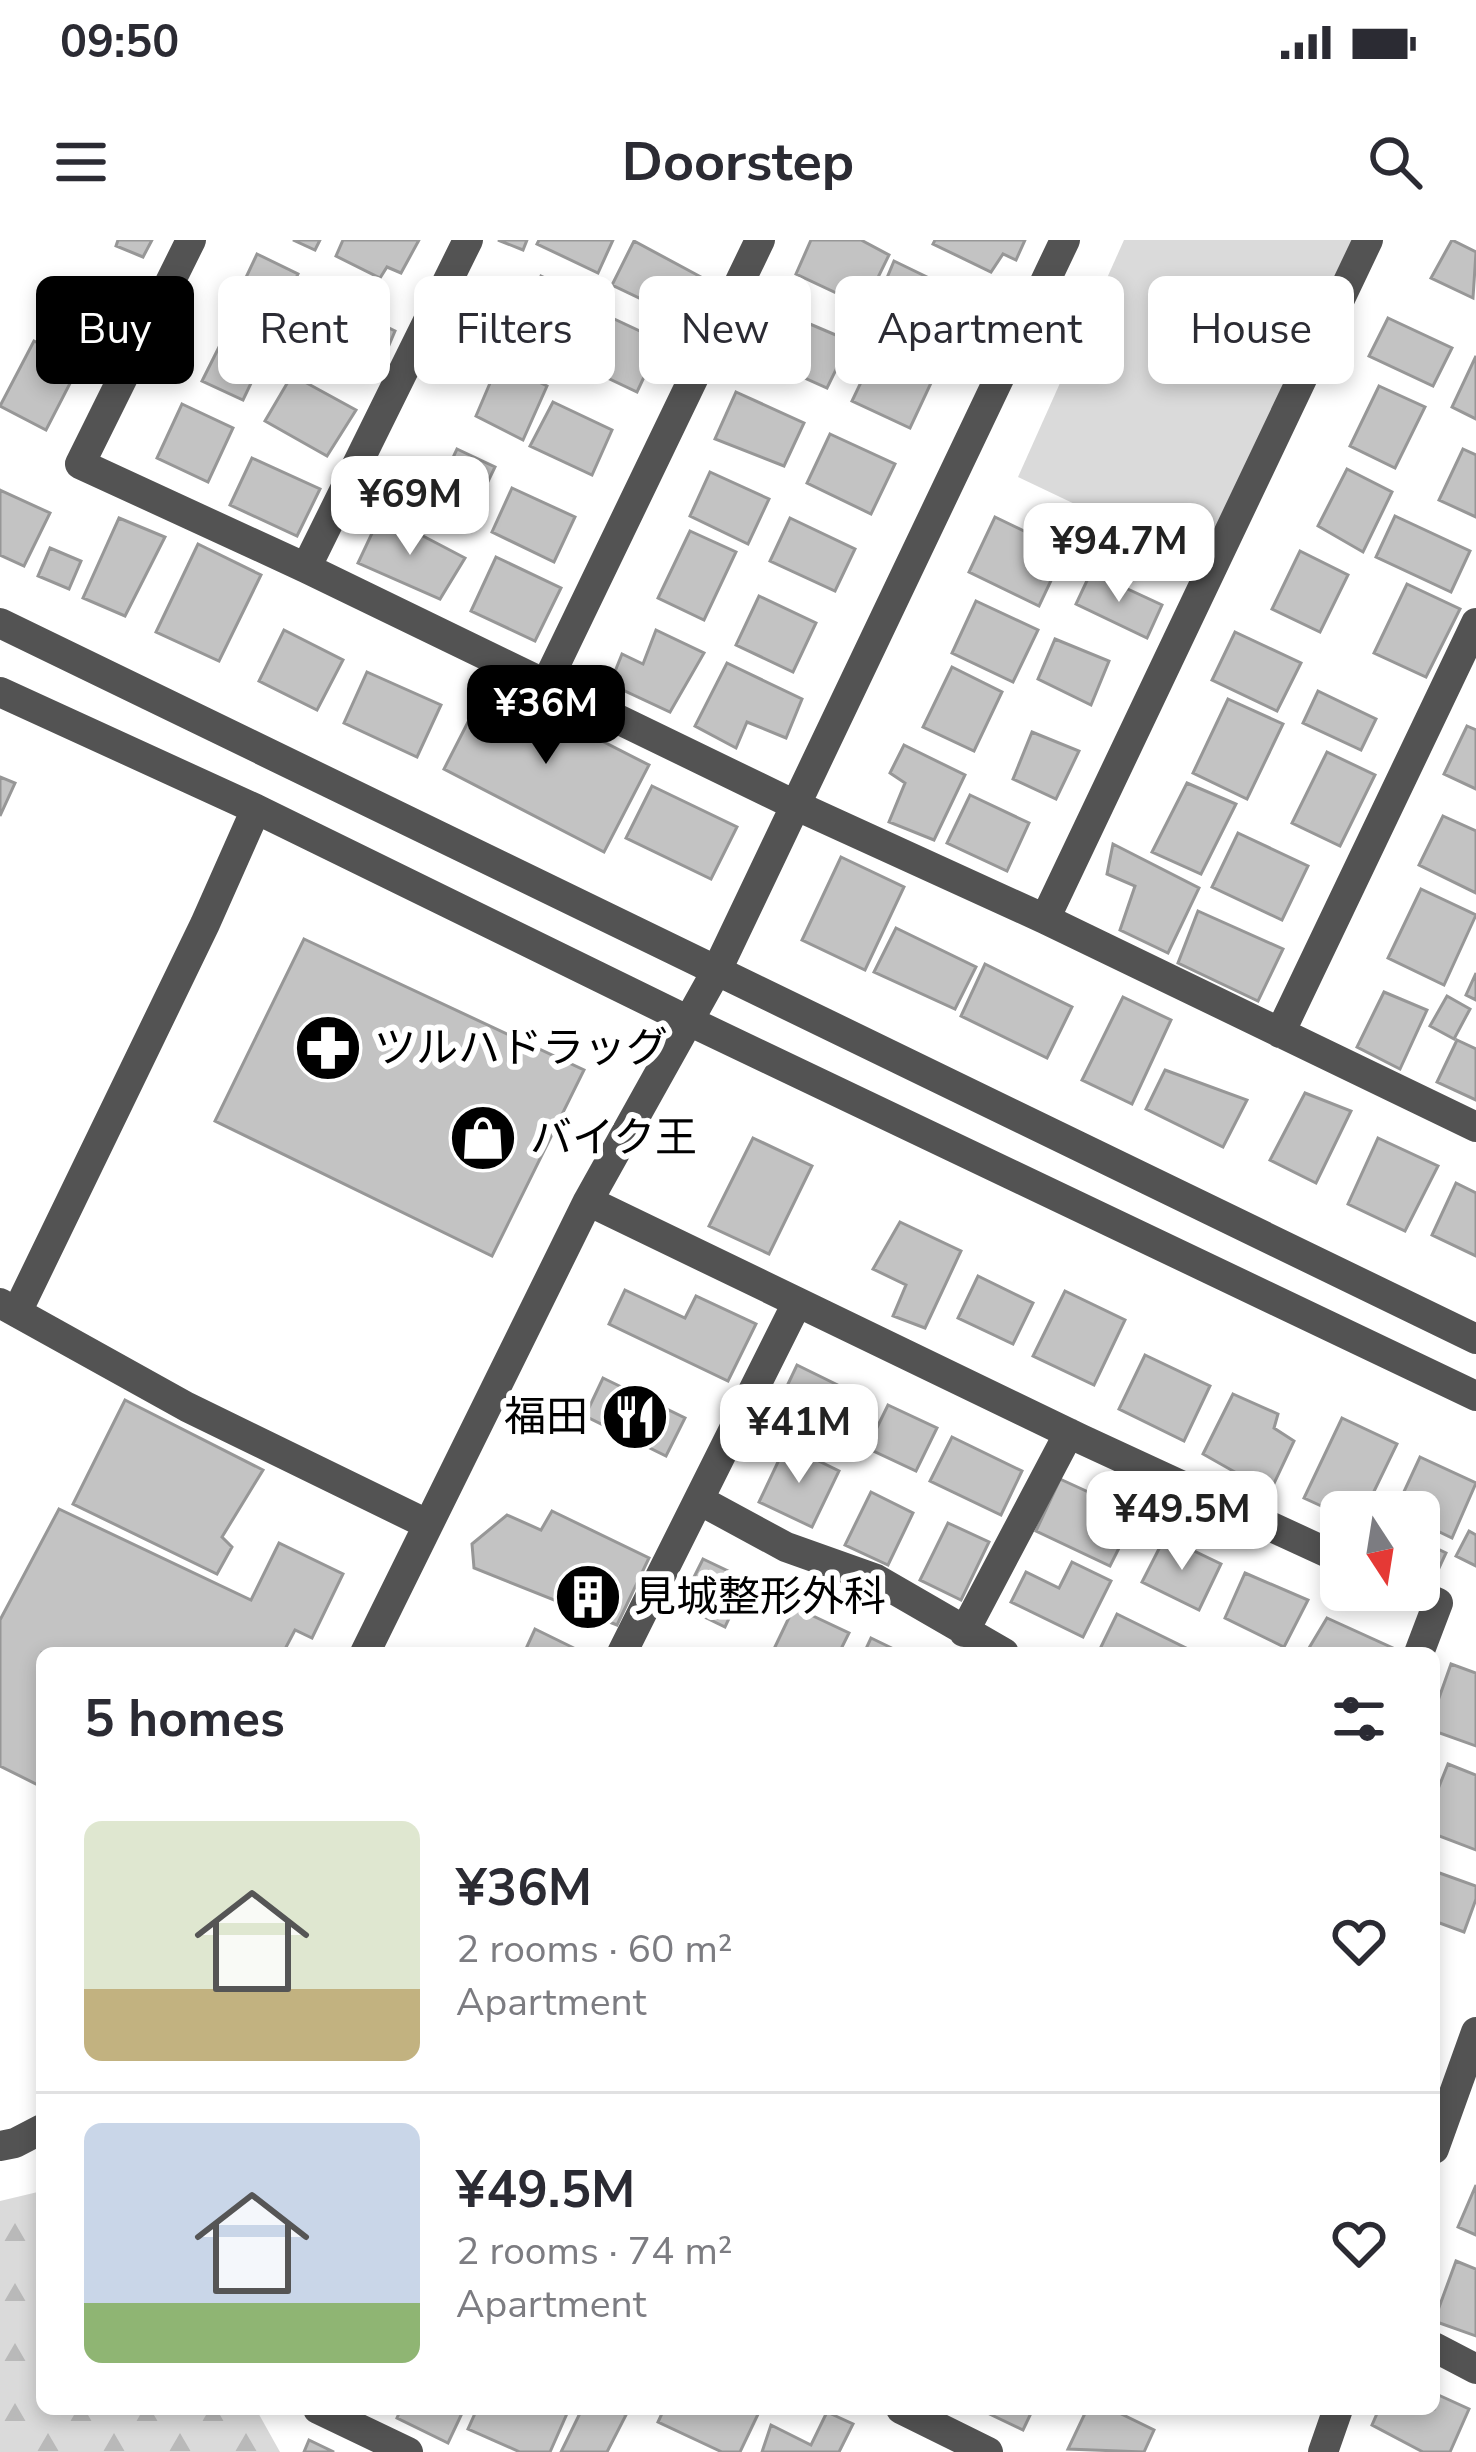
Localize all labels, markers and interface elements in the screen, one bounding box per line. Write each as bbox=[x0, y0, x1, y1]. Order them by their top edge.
text: 09:50 bbox=[60, 12, 179, 73]
text: Doorstep bbox=[622, 125, 854, 199]
icon: menu bbox=[48, 129, 114, 195]
icon: search bbox=[1362, 129, 1428, 195]
chip: Buy bbox=[36, 276, 194, 384]
chip: Rent bbox=[218, 276, 390, 384]
chip: Filters bbox=[414, 276, 615, 384]
chip: New bbox=[639, 276, 811, 384]
chip: Apartment bbox=[835, 276, 1124, 384]
chip: House bbox=[1148, 276, 1354, 384]
pin: ¥69M bbox=[339, 456, 481, 558]
text: ¥69M bbox=[358, 468, 462, 521]
pin: ¥94.7M bbox=[1021, 503, 1217, 605]
text: ¥94.7M bbox=[1050, 515, 1188, 568]
pin: ¥36M bbox=[475, 665, 617, 767]
text: ¥36M bbox=[494, 677, 598, 730]
pharmacy icon: ツルハドラッグ bbox=[293, 1013, 363, 1083]
place label: ツルハドラッグ bbox=[374, 1020, 668, 1077]
shop icon: バイク王 bbox=[448, 1103, 518, 1173]
place label: バイク王 bbox=[530, 1110, 697, 1167]
restaurant icon: 福田 bbox=[600, 1382, 670, 1452]
pin: ¥41M bbox=[728, 1384, 870, 1486]
place label: 福田 bbox=[504, 1389, 588, 1446]
text: ¥41M bbox=[747, 1396, 851, 1449]
pin: ¥49.5M bbox=[1084, 1471, 1280, 1573]
text: ¥49.5M bbox=[1113, 1483, 1251, 1536]
north arrow bbox=[1320, 1491, 1440, 1611]
map controls bbox=[1320, 1491, 1440, 1611]
building icon: 見城整形外科 bbox=[553, 1562, 623, 1632]
place label: 見城整形外科 bbox=[634, 1569, 886, 1626]
text: 5 homes bbox=[84, 1684, 285, 1754]
icon: filters bbox=[1326, 1686, 1392, 1752]
text: ¥36M bbox=[456, 1853, 592, 1923]
icon: home bbox=[180, 1869, 324, 2013]
icon: heart bbox=[1326, 1908, 1392, 1974]
text: 2 rooms · 60 m² bbox=[456, 1923, 733, 1976]
text: Apartment bbox=[456, 1976, 646, 2029]
text: ¥49.5M bbox=[456, 2155, 635, 2225]
icon: home bbox=[180, 2171, 324, 2315]
icon: heart bbox=[1326, 2210, 1392, 2276]
text: 2 rooms · 74 m² bbox=[456, 2225, 733, 2278]
text: Apartment bbox=[456, 2278, 646, 2331]

